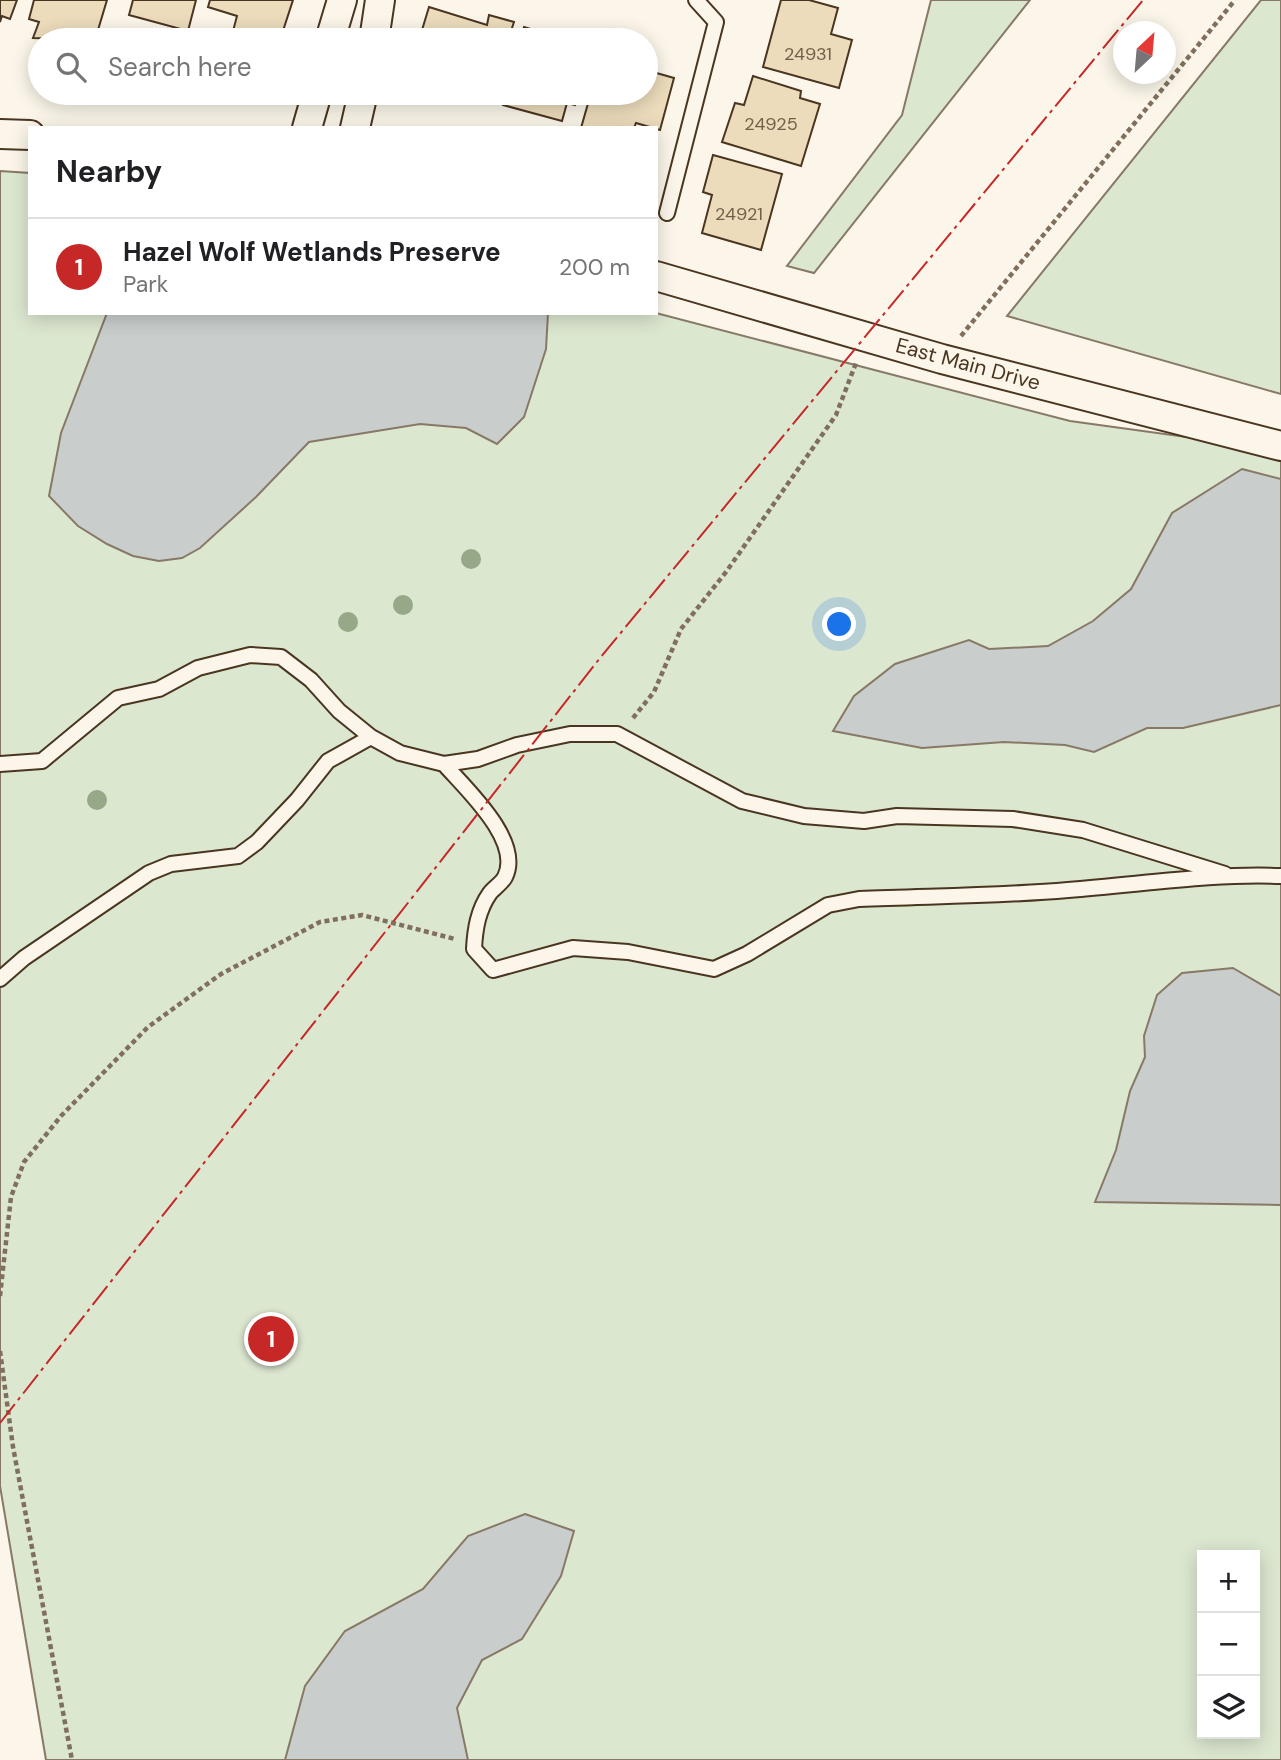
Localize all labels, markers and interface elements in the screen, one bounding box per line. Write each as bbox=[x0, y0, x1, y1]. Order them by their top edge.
north arrow bbox=[1113, 21, 1176, 84]
search box bbox=[28, 28, 658, 105]
house number: 24931 bbox=[784, 42, 832, 66]
icon: search bbox=[52, 48, 90, 86]
text: Search here bbox=[108, 50, 251, 84]
house number: 24925 bbox=[744, 112, 798, 136]
text: Nearby bbox=[56, 152, 162, 191]
house number: 24921 bbox=[715, 202, 763, 226]
text: Hazel Wolf Wetlands Preserve bbox=[123, 235, 501, 269]
text: 1 bbox=[75, 252, 83, 282]
text: 200 m bbox=[559, 252, 630, 282]
text: Park bbox=[123, 269, 168, 299]
street label: East Main Drive bbox=[893, 331, 1043, 397]
your location bbox=[822, 607, 856, 641]
pin: 1 bbox=[248, 1313, 294, 1365]
map controls bbox=[1197, 1550, 1260, 1739]
button: + bbox=[1197, 1550, 1260, 1613]
button: − bbox=[1197, 1613, 1260, 1676]
button: layers bbox=[1197, 1676, 1260, 1739]

